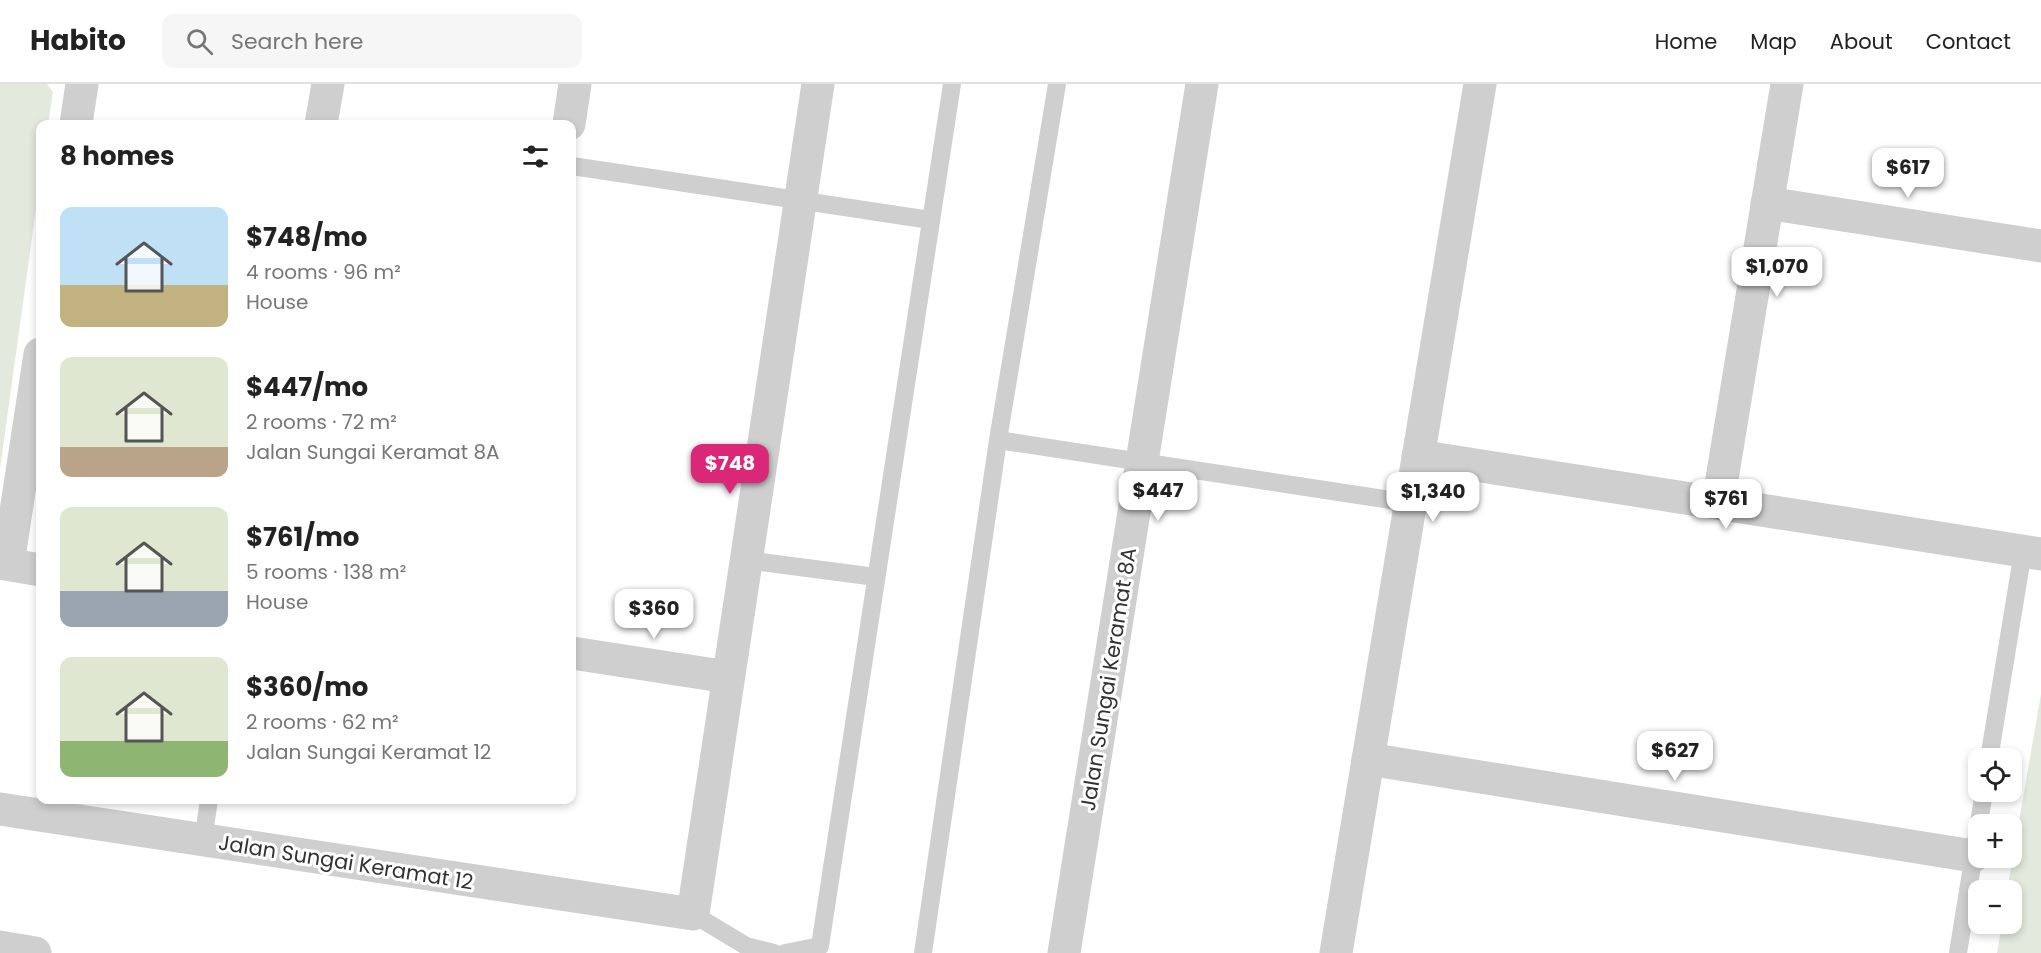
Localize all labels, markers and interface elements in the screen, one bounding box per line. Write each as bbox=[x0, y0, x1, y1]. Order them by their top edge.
search box bbox=[162, 14, 582, 68]
text: Habito bbox=[30, 21, 126, 60]
icon: search bbox=[183, 25, 216, 58]
text: Search here bbox=[231, 26, 363, 57]
text: Home bbox=[1655, 27, 1717, 56]
text: Map bbox=[1750, 27, 1797, 56]
text: About bbox=[1830, 27, 1893, 56]
text: Contact bbox=[1926, 27, 2011, 56]
text: 8 homes bbox=[60, 138, 175, 174]
icon: filters bbox=[519, 140, 552, 173]
pin: $617 bbox=[1872, 148, 1944, 199]
text: $617 bbox=[1886, 153, 1930, 181]
text: $748/mo bbox=[246, 219, 367, 255]
icon: home bbox=[108, 231, 180, 303]
pin: $1,070 bbox=[1728, 247, 1826, 298]
text: $1,070 bbox=[1745, 252, 1809, 280]
text: 4 rooms · 96 m² bbox=[246, 258, 401, 286]
text: House bbox=[246, 288, 308, 316]
text: $447/mo bbox=[246, 369, 368, 405]
icon: home bbox=[108, 381, 180, 453]
text: 2 rooms · 72 m² bbox=[246, 408, 397, 436]
text: Jalan Sungai Keramat 8A bbox=[246, 438, 500, 466]
pin: $748 bbox=[694, 444, 766, 495]
text: $748 bbox=[705, 449, 755, 477]
pin: $447 bbox=[1122, 471, 1194, 522]
pin: $1,340 bbox=[1384, 472, 1482, 523]
text: $447 bbox=[1133, 476, 1183, 504]
text: $1,340 bbox=[1400, 477, 1466, 505]
pin: $761 bbox=[1690, 479, 1762, 530]
text: $761 bbox=[1704, 484, 1748, 512]
text: $761/mo bbox=[246, 519, 359, 555]
icon: home bbox=[108, 531, 180, 603]
street label: Jalan Sungai Keramat 8A bbox=[1073, 545, 1143, 813]
text: 5 rooms · 138 m² bbox=[246, 558, 406, 586]
text: House bbox=[246, 588, 308, 616]
pin: $360 bbox=[618, 589, 690, 640]
text: $360 bbox=[628, 594, 680, 622]
text: $360/mo bbox=[246, 669, 368, 705]
icon: home bbox=[108, 681, 180, 753]
text: 2 rooms · 62 m² bbox=[246, 708, 399, 736]
pin: $627 bbox=[1639, 731, 1711, 782]
text: $627 bbox=[1651, 736, 1699, 764]
text: Jalan Sungai Keramat 12 bbox=[246, 738, 491, 766]
map controls bbox=[1968, 748, 2022, 934]
button: locate bbox=[1968, 748, 2022, 802]
button: + bbox=[1968, 814, 2022, 868]
street label: Jalan Sungai Keramat 12 bbox=[217, 828, 475, 896]
button: − bbox=[1968, 880, 2022, 934]

